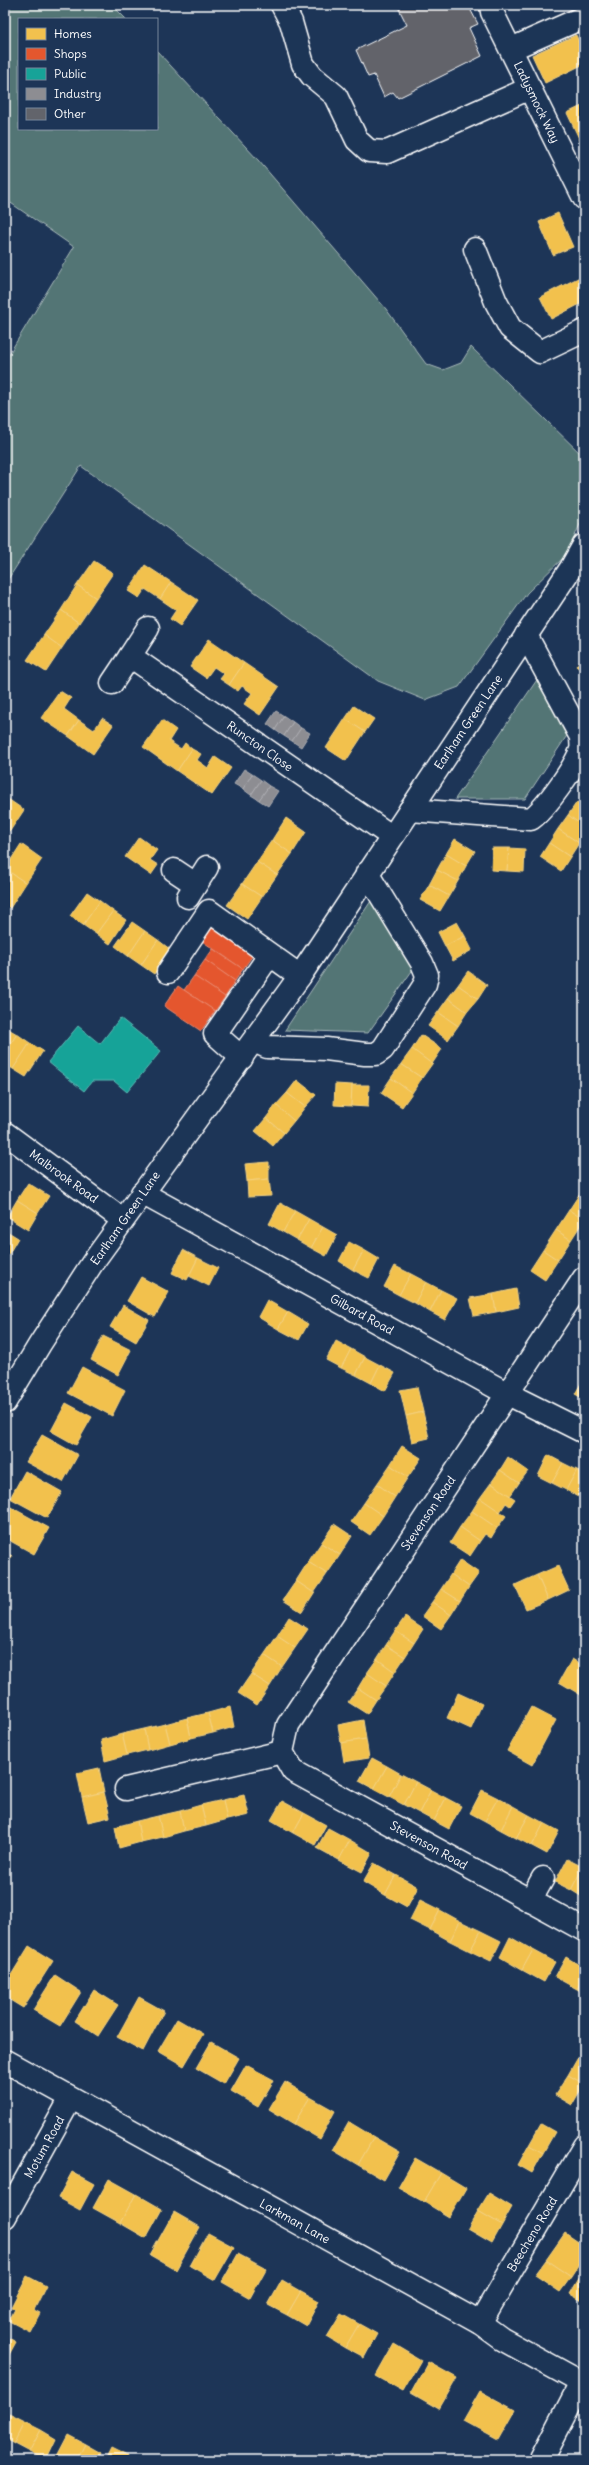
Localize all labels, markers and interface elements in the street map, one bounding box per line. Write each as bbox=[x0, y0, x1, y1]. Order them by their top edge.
legend bbox=[18, 18, 158, 130]
text: Homes bbox=[54, 26, 92, 41]
text: Shops bbox=[54, 46, 87, 61]
street label: Ladysmock Way bbox=[511, 59, 563, 145]
text: Public bbox=[54, 66, 86, 81]
text: Industry bbox=[54, 86, 101, 101]
text: Other bbox=[54, 106, 86, 121]
street label: Earlham Green Lane bbox=[431, 672, 505, 772]
street label: Runcton Close bbox=[224, 718, 296, 774]
street label: Malbrook Road bbox=[27, 1146, 101, 1206]
street label: Earlham Green Lane bbox=[87, 1168, 163, 1268]
street label: Gilbard Road bbox=[328, 1290, 396, 1338]
street label: Stevenson Road bbox=[398, 1473, 458, 1553]
street label: Stevenson Road bbox=[388, 1818, 470, 1872]
street label: Motum Road bbox=[21, 2113, 67, 2181]
street label: Beecheno Road bbox=[504, 2194, 560, 2274]
street label: Larkman Lane bbox=[257, 2195, 333, 2247]

